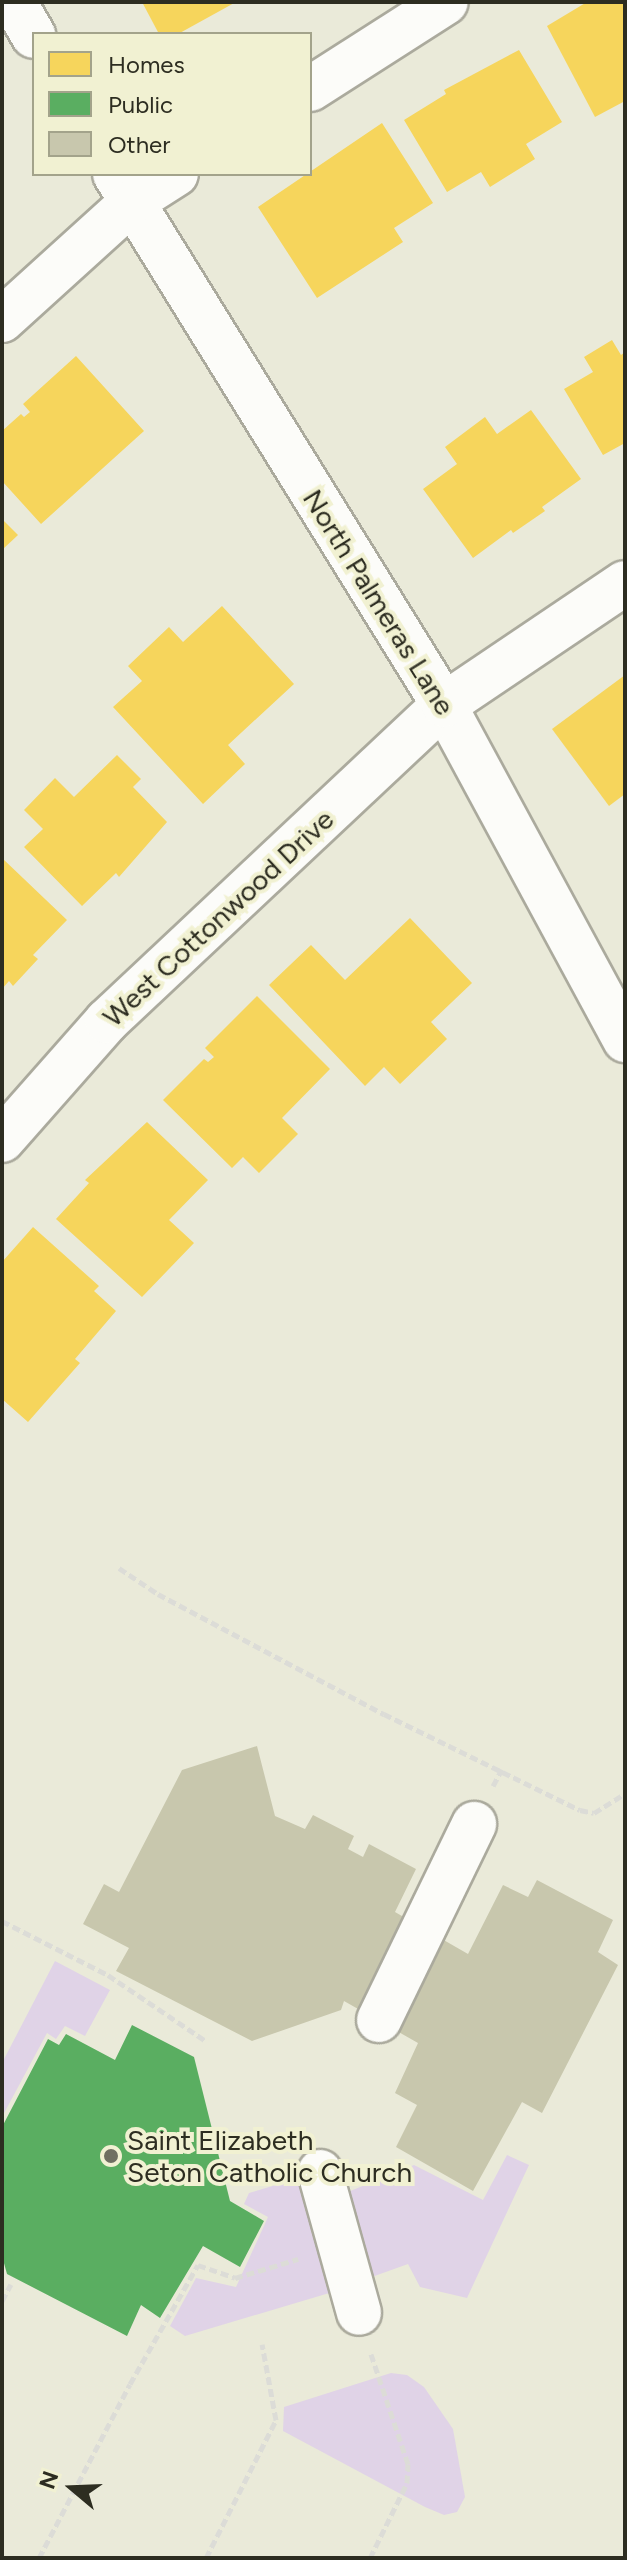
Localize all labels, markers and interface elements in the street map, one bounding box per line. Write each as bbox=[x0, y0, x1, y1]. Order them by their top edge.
legend bbox=[32, 32, 312, 176]
text: Homes bbox=[108, 50, 185, 79]
text: Public bbox=[108, 90, 173, 119]
text: Other bbox=[108, 130, 170, 159]
street label: North Palmeras Lane bbox=[296, 483, 462, 721]
street label: West Cottonwood Drive bbox=[96, 802, 340, 1034]
place label: Saint Elizabeth Seton Catholic Church bbox=[127, 2123, 412, 2189]
marker: Saint Elizabeth Seton Catholic Church bbox=[102, 2147, 120, 2165]
north arrow bbox=[32, 2448, 112, 2528]
text: N bbox=[33, 2468, 64, 2492]

